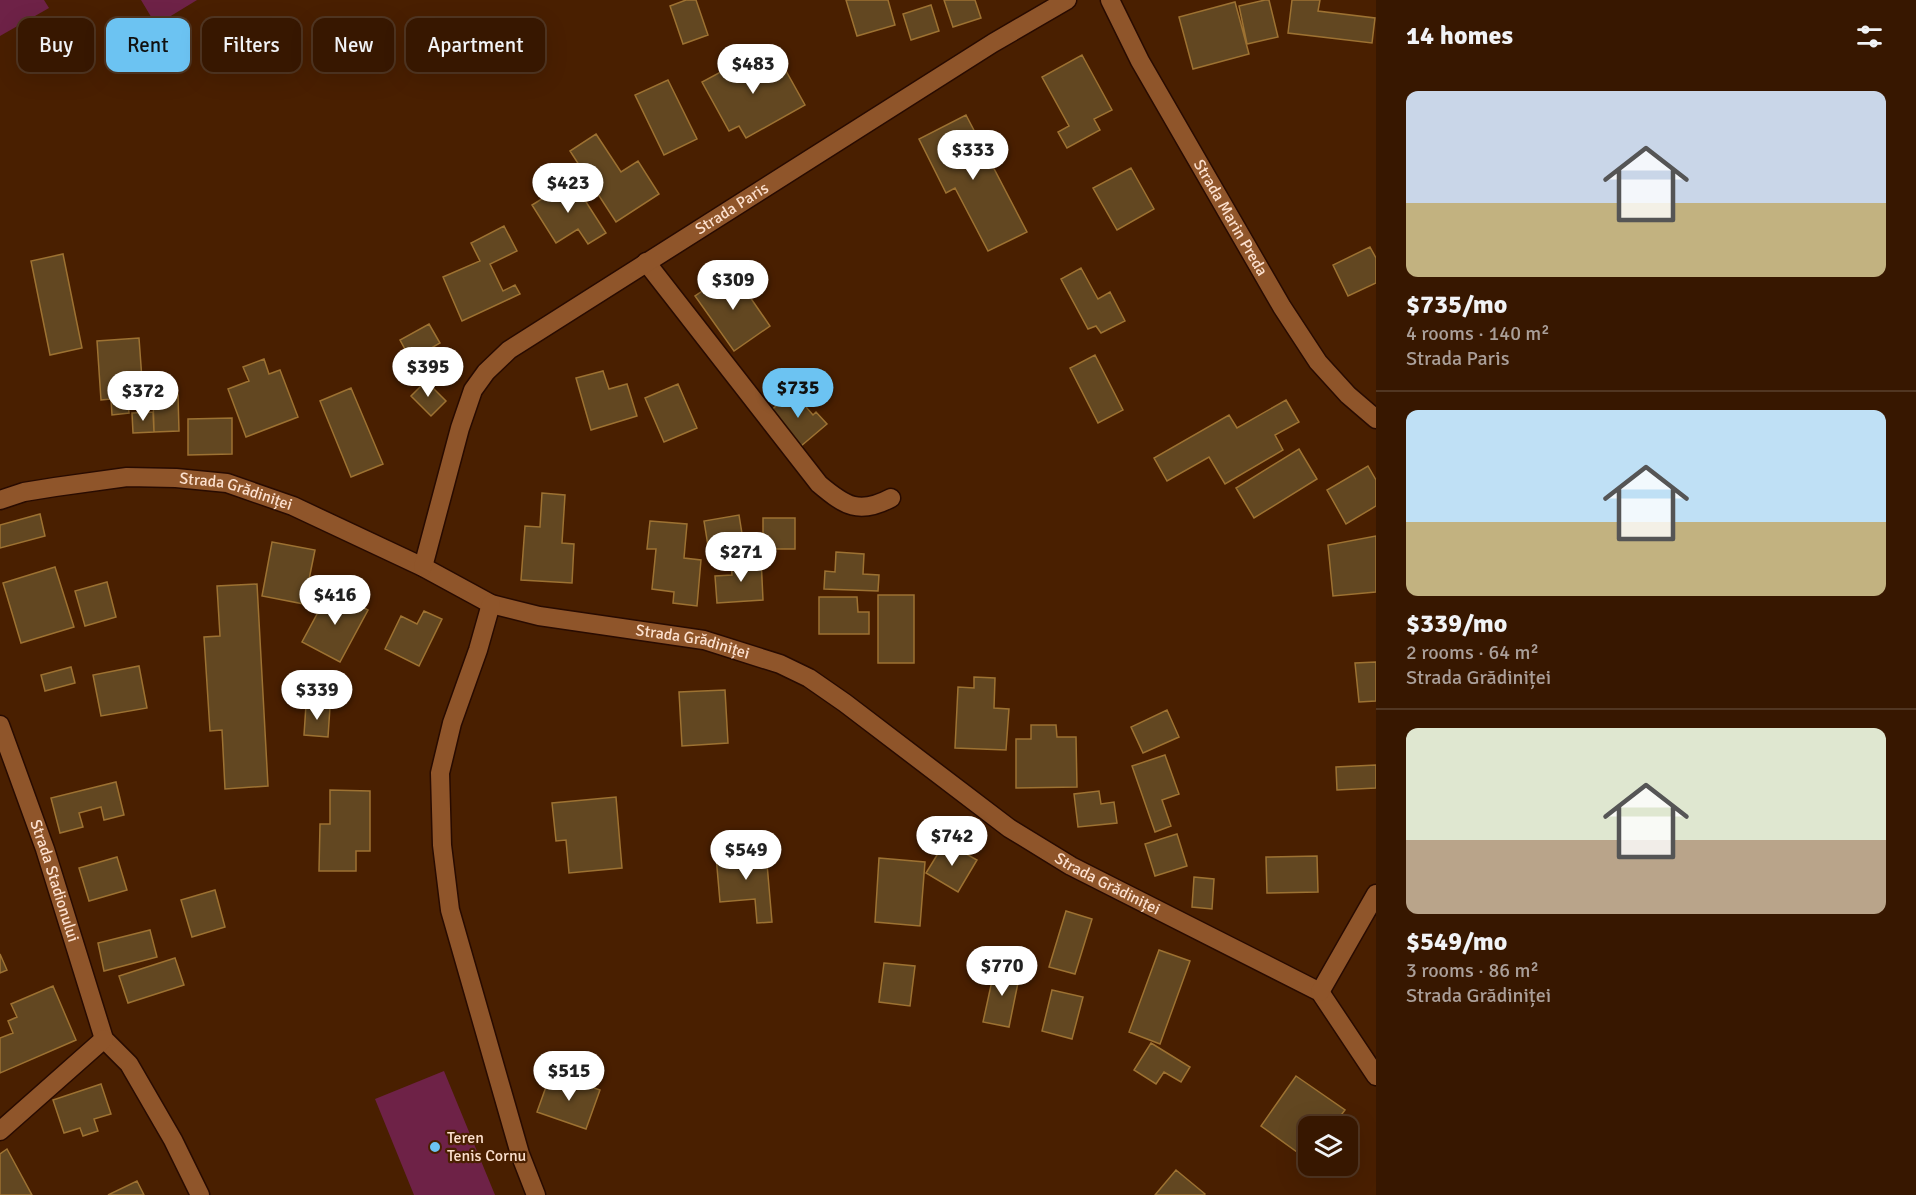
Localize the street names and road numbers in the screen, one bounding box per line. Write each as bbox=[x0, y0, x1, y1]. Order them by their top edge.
street label: Strada Marin Preda bbox=[1189, 156, 1272, 280]
street label: Strada Paris bbox=[692, 178, 772, 239]
street label: Strada Grădiniței bbox=[178, 468, 295, 515]
street label: Strada Grădiniței bbox=[634, 620, 752, 664]
street label: Strada Stadionului bbox=[25, 817, 83, 944]
street label: Strada Grădiniței bbox=[1051, 848, 1164, 919]

